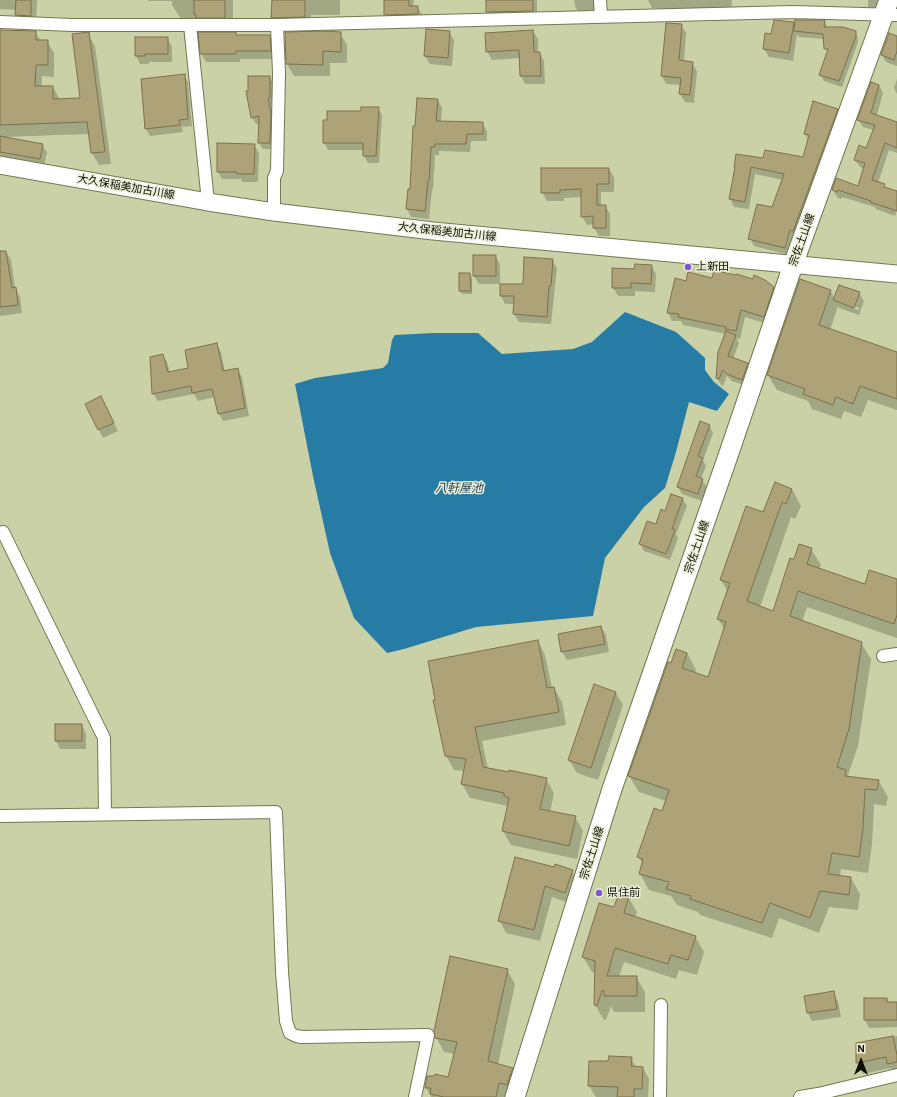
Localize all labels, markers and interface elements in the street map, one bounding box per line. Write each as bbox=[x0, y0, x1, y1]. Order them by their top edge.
street label: 大久保稲美加古川線 bbox=[76, 172, 176, 202]
street label: 宗佐土山線 bbox=[786, 212, 818, 268]
street label: 大久保稲美加古川線 bbox=[397, 220, 497, 244]
place label: 上新田 bbox=[696, 260, 729, 274]
marker: 上新田 bbox=[683, 262, 693, 272]
water label: 八軒屋池 bbox=[435, 481, 483, 495]
street label: 宗佐土山線 bbox=[682, 519, 712, 575]
street label: 宗佐土山線 bbox=[577, 825, 607, 881]
place label: 県住前 bbox=[607, 886, 640, 900]
marker: 県住前 bbox=[594, 888, 604, 898]
north arrow bbox=[841, 1041, 881, 1081]
text: N bbox=[857, 1043, 865, 1054]

